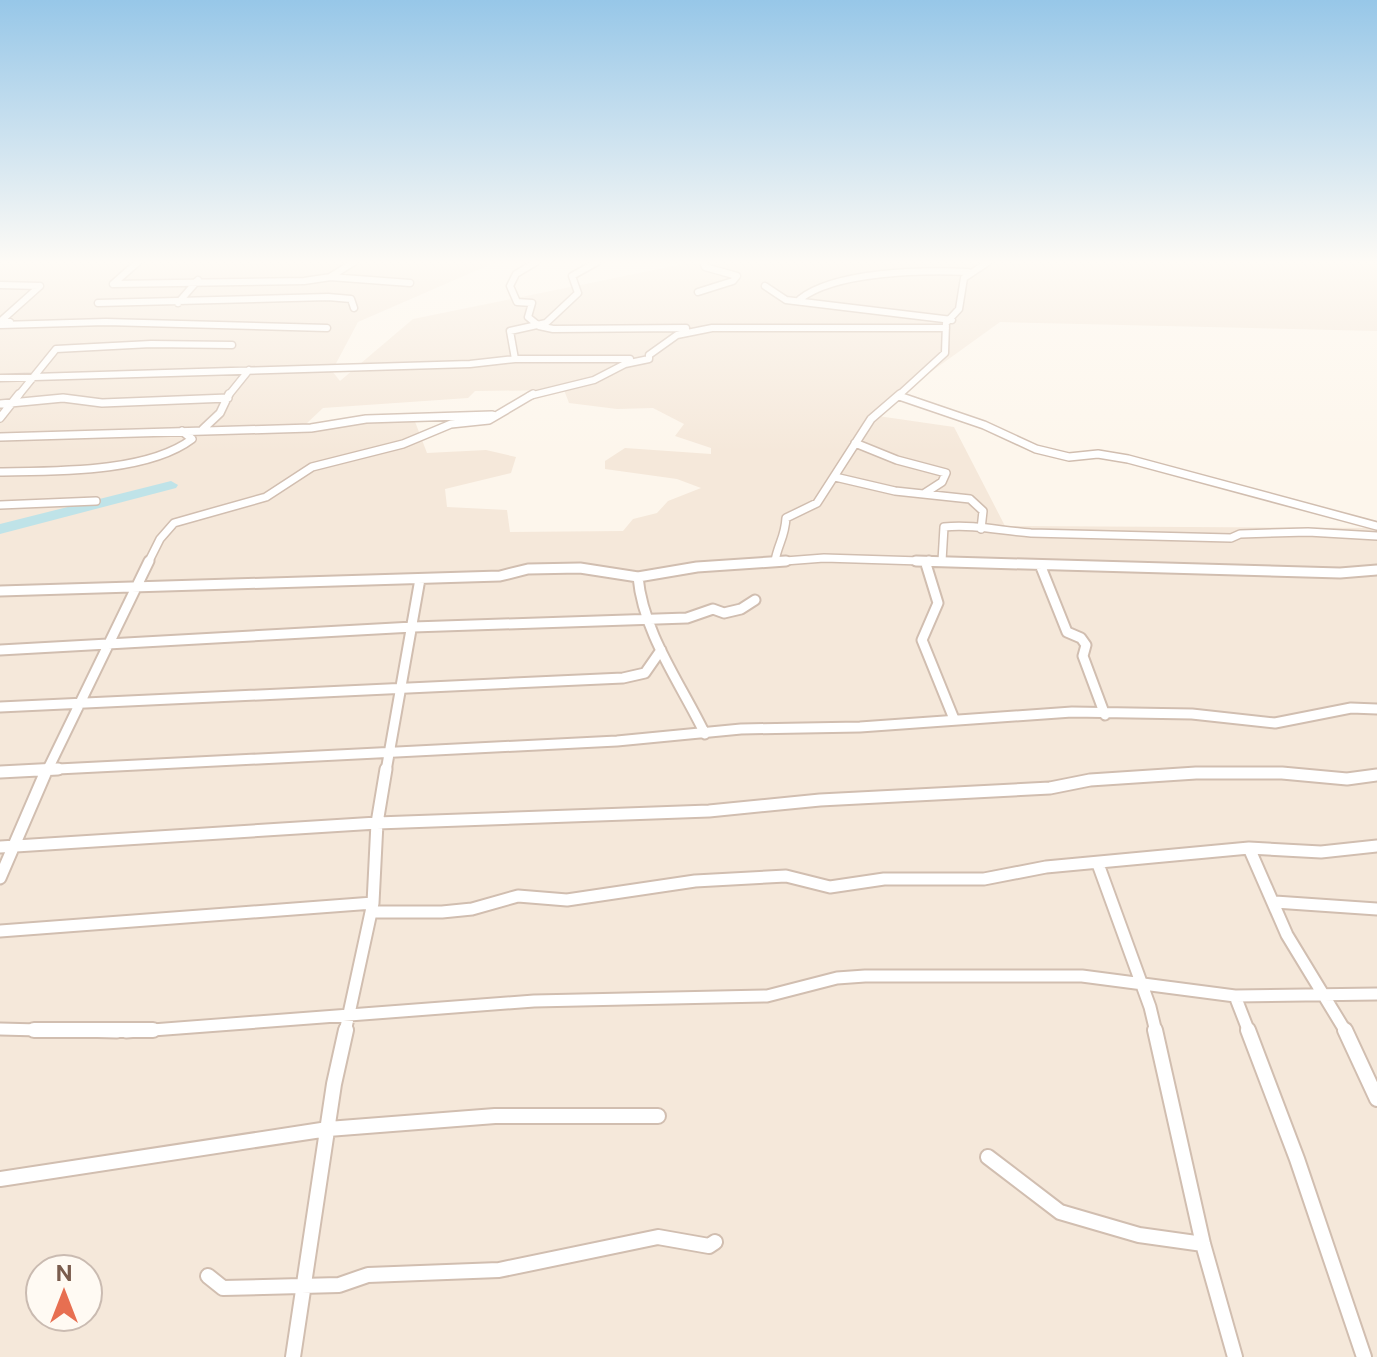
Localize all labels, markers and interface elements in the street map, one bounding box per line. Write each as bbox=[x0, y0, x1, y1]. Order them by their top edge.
north arrow bbox=[24, 1253, 104, 1333]
text: N bbox=[55, 1260, 73, 1286]

